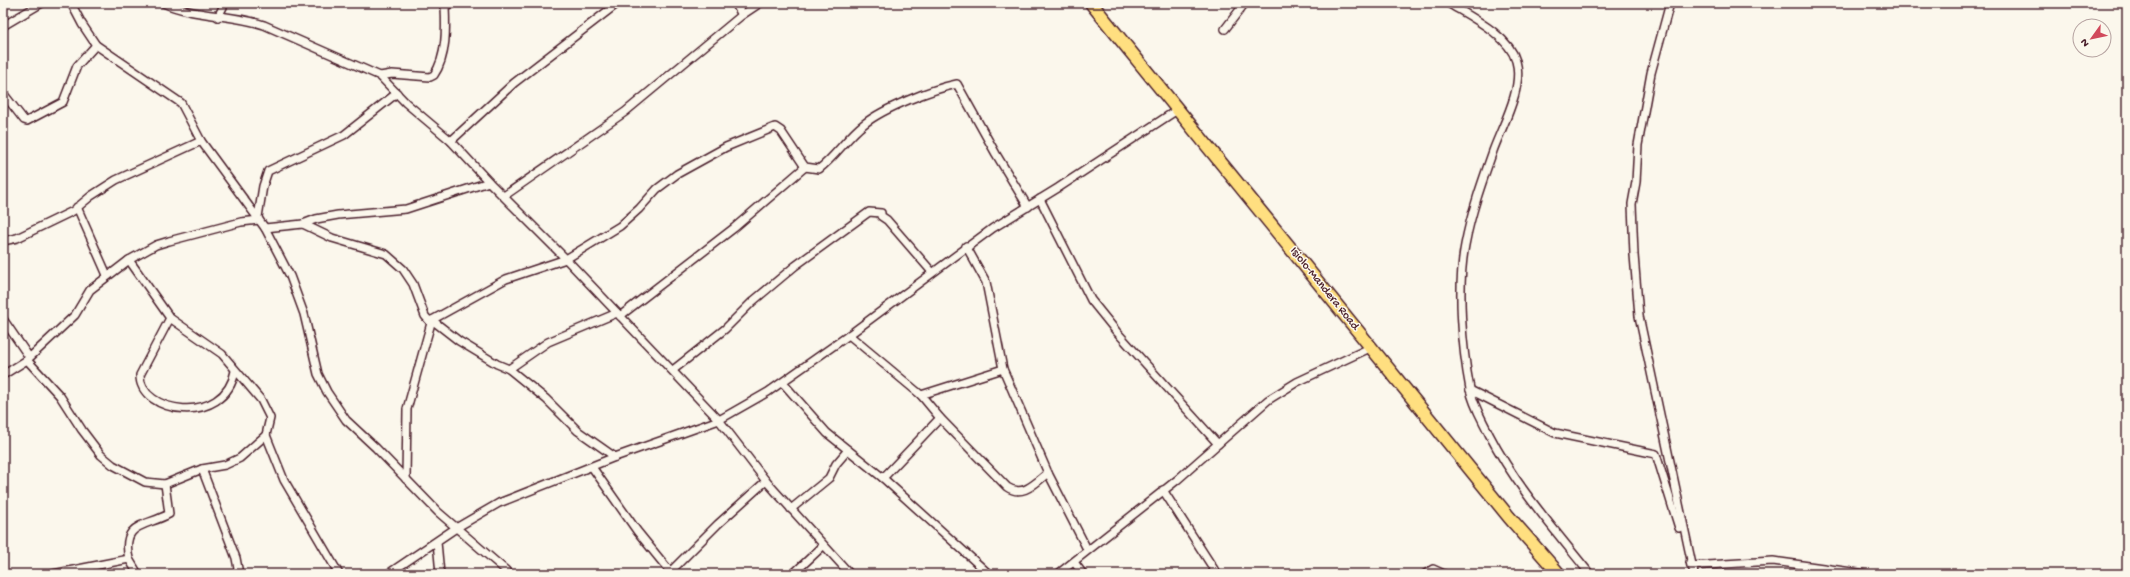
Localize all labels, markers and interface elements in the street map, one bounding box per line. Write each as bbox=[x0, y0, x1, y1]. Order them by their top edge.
north arrow bbox=[2072, 18, 2112, 58]
text: N bbox=[2078, 36, 2092, 49]
street label: Isiolo-Mandera Road bbox=[1286, 245, 1362, 334]

